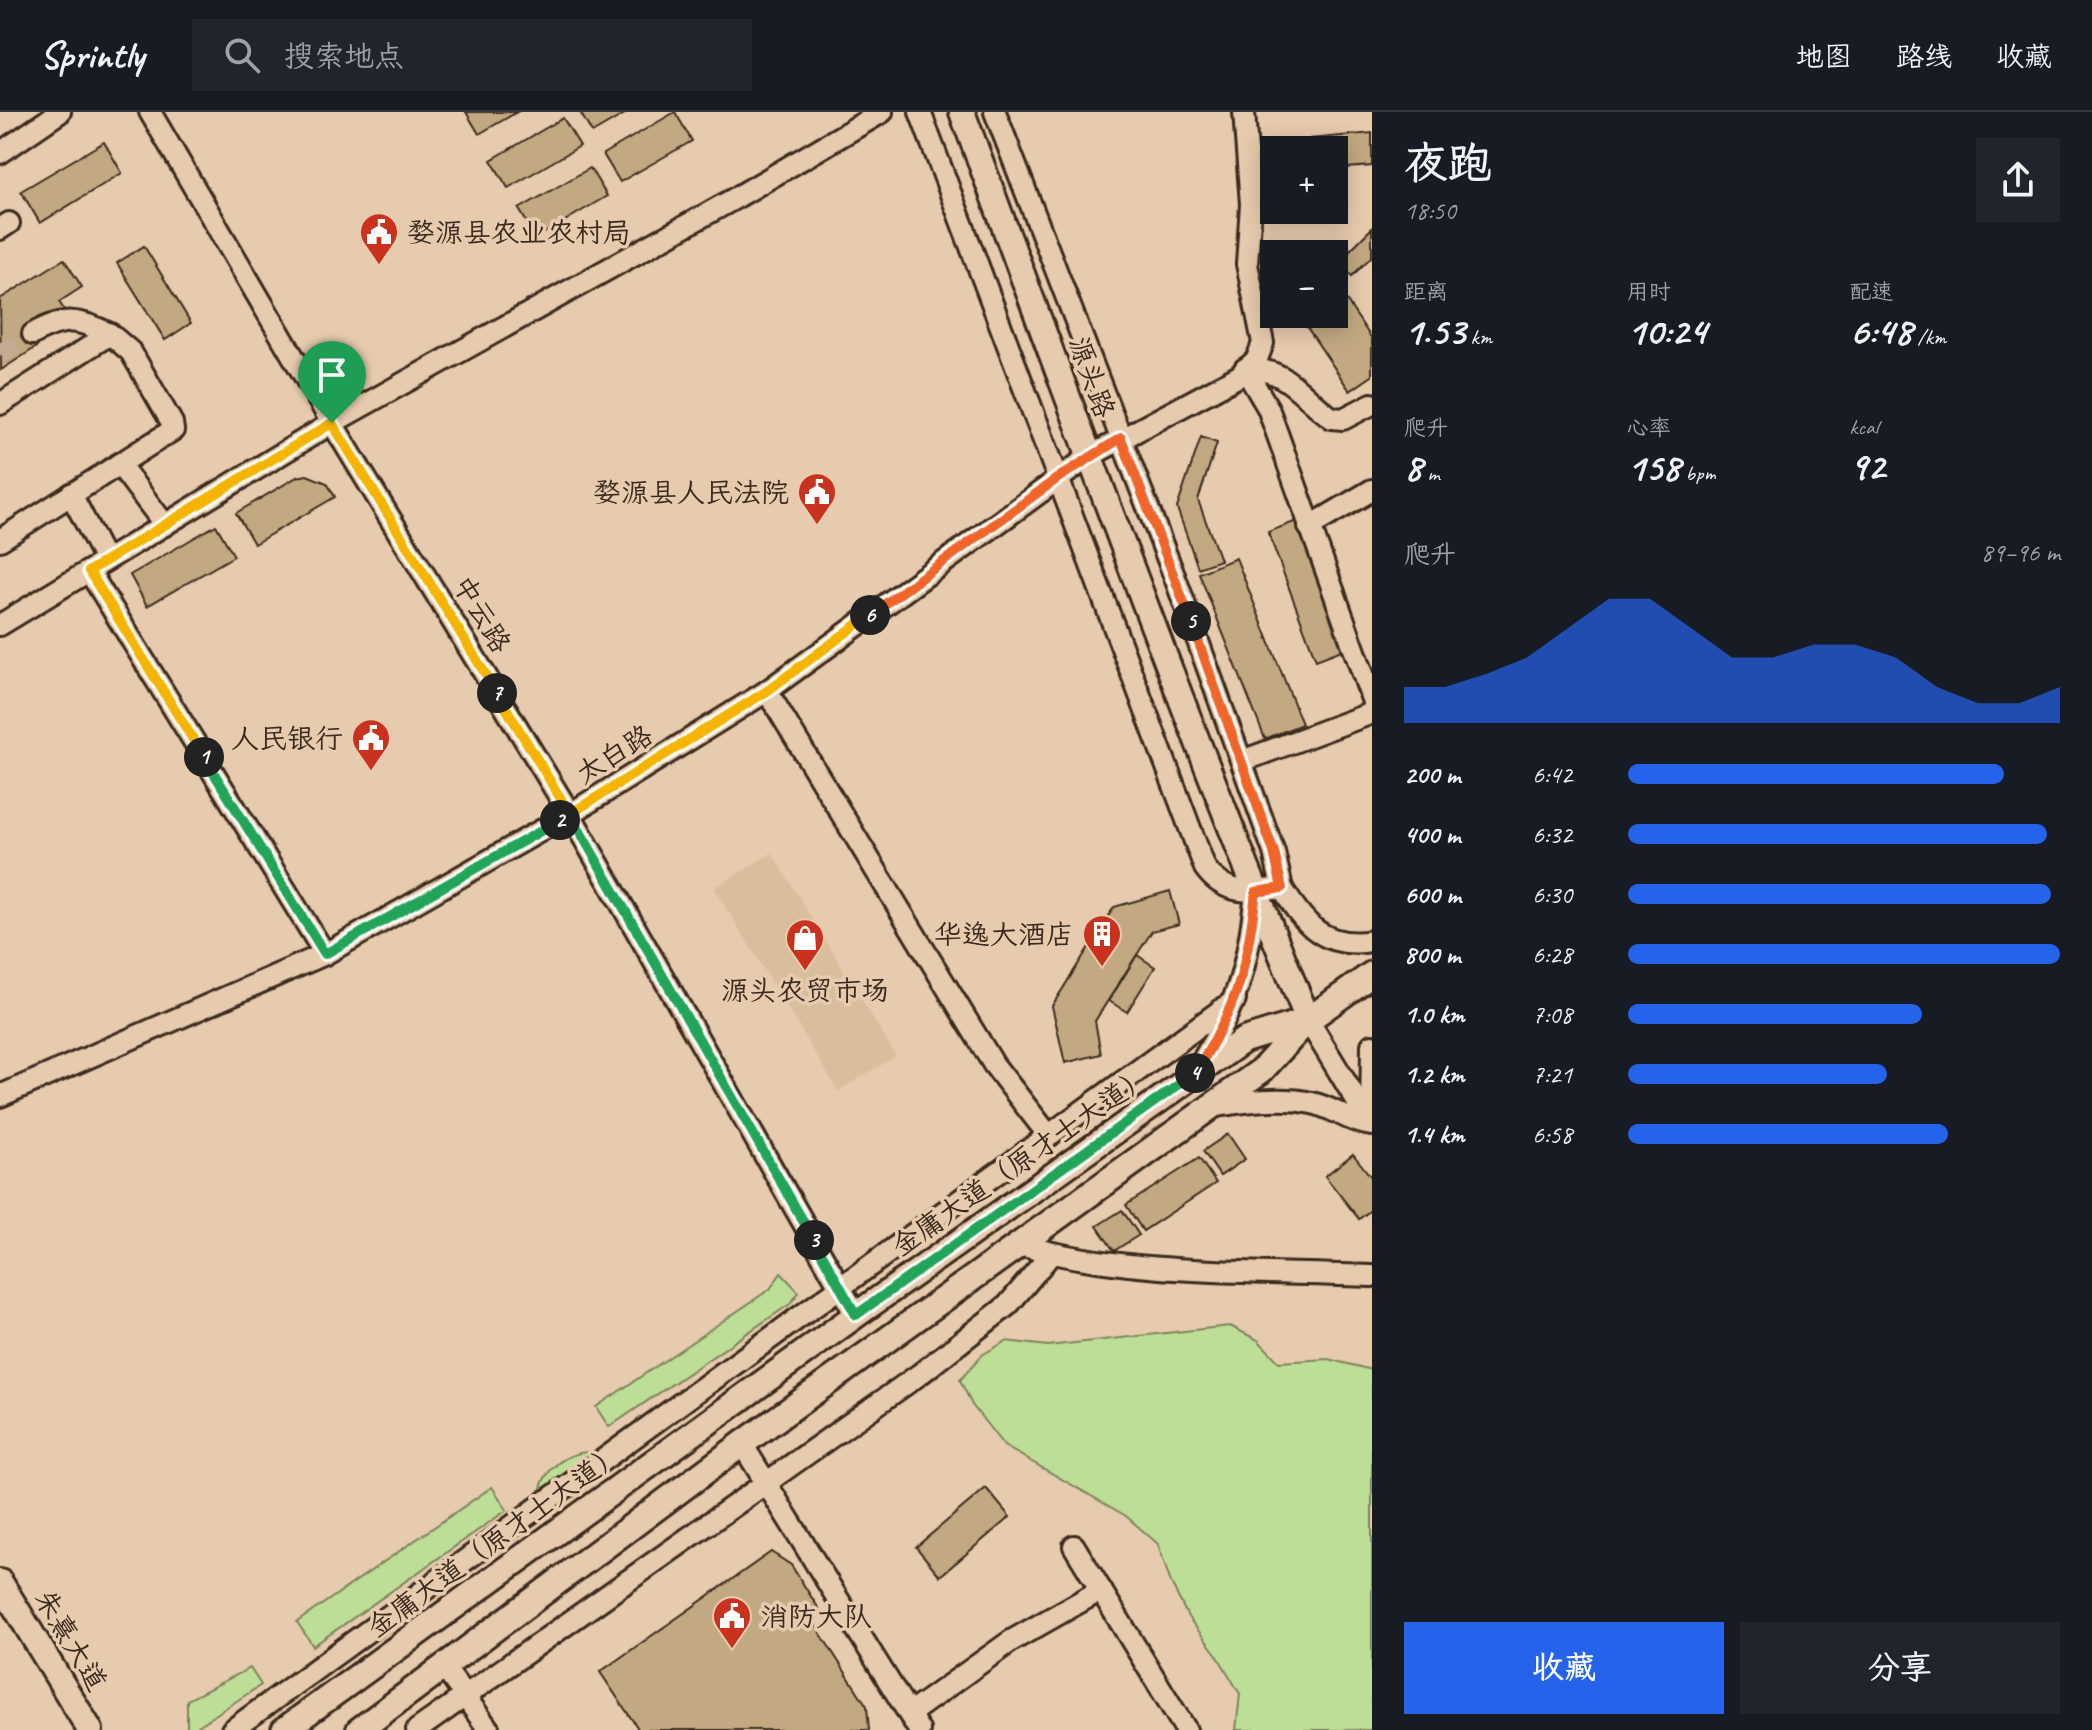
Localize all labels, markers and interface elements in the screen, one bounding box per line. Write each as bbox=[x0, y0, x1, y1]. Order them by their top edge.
search box bbox=[192, 19, 752, 91]
text: Sprintly bbox=[40, 32, 144, 79]
icon: search bbox=[220, 33, 264, 77]
text: 搜索地点 bbox=[284, 37, 404, 75]
text: 地图 bbox=[1796, 39, 1852, 74]
text: 路线 bbox=[1896, 39, 1952, 74]
text: 收藏 bbox=[1996, 39, 2052, 74]
map controls bbox=[1260, 136, 1348, 328]
button: + bbox=[1260, 136, 1348, 224]
text: 夜跑 bbox=[1404, 136, 1492, 191]
button: share bbox=[1976, 138, 2060, 222]
text: 18:50 bbox=[1404, 194, 1456, 227]
public building icon: 婺源县农业农村局 bbox=[358, 211, 400, 266]
place label: 婺源县农业农村局 bbox=[407, 215, 631, 250]
button: − bbox=[1260, 240, 1348, 328]
text: 距离 bbox=[1404, 278, 1448, 306]
text: 用时 bbox=[1627, 278, 1671, 306]
text: 配速 bbox=[1849, 278, 1893, 306]
text: 1.53 bbox=[1404, 306, 1465, 356]
text: 10:24 bbox=[1627, 306, 1707, 356]
text: 6:48 bbox=[1849, 306, 1912, 356]
text: km bbox=[1465, 323, 1492, 351]
text: /km bbox=[1912, 323, 1946, 351]
street label: 源头路 bbox=[1061, 332, 1123, 422]
pin bbox=[298, 341, 366, 423]
icon: arrive bbox=[310, 353, 354, 397]
text: kcal bbox=[1849, 413, 1878, 441]
text: 爬升 bbox=[1404, 414, 1448, 442]
text: 心率 bbox=[1627, 414, 1671, 442]
text: 92 bbox=[1849, 441, 1885, 491]
text: 8 bbox=[1404, 442, 1422, 492]
text: 158 bbox=[1627, 442, 1680, 492]
text: m bbox=[1422, 459, 1440, 487]
text: bpm bbox=[1680, 459, 1716, 487]
public building icon: 婺源县人民法院 bbox=[796, 471, 838, 526]
place label: 婺源县人民法院 bbox=[593, 475, 789, 510]
text: 89–96 m bbox=[1981, 536, 2060, 569]
text: 爬升 bbox=[1404, 538, 1456, 571]
street label: 中云路 bbox=[445, 569, 519, 659]
pin: 6 bbox=[850, 595, 890, 635]
text: 6 bbox=[865, 601, 875, 629]
pin: 5 bbox=[1171, 601, 1211, 641]
text: 5 bbox=[1186, 607, 1196, 635]
pin: 7 bbox=[477, 673, 517, 713]
text: 7 bbox=[492, 679, 502, 707]
public building icon: 人民银行 bbox=[350, 717, 392, 772]
street label: 太白路 bbox=[569, 717, 659, 791]
place label: 人民银行 bbox=[231, 721, 343, 756]
pin: 1 bbox=[184, 737, 224, 777]
text: 1 bbox=[199, 743, 209, 771]
text: 200 m bbox=[1404, 758, 1460, 791]
text: 6:42 bbox=[1532, 758, 1572, 791]
pin: 2 bbox=[540, 800, 580, 840]
text: 2 bbox=[555, 806, 565, 834]
text: 400 m bbox=[1404, 818, 1460, 851]
text: 6:32 bbox=[1532, 818, 1572, 851]
text: 600 m bbox=[1404, 878, 1461, 911]
text: 6:30 bbox=[1532, 878, 1572, 911]
building icon: 华逸大酒店 bbox=[1081, 913, 1123, 968]
shop icon: 源头农贸市场 bbox=[784, 917, 826, 972]
place label: 华逸大酒店 bbox=[934, 917, 1074, 952]
text: 800 m bbox=[1404, 938, 1460, 971]
text: 6:28 bbox=[1532, 938, 1572, 971]
place label: 源头农贸市场 bbox=[721, 973, 889, 1008]
text: 1.0 km bbox=[1404, 998, 1464, 1031]
text: 7:08 bbox=[1532, 998, 1572, 1031]
pin: 4 bbox=[1175, 1053, 1215, 1093]
street label: 金庸大道（原才士大道） bbox=[885, 1058, 1157, 1264]
text: 1.2 km bbox=[1404, 1058, 1464, 1091]
text: 7:21 bbox=[1532, 1058, 1572, 1091]
text: 4 bbox=[1190, 1059, 1200, 1087]
text: 1.4 km bbox=[1404, 1118, 1464, 1151]
text: 6:58 bbox=[1532, 1118, 1572, 1151]
pin: 3 bbox=[794, 1220, 834, 1260]
text: 3 bbox=[809, 1226, 819, 1254]
street label: 金庸大道（原才士大道） bbox=[360, 1435, 630, 1645]
street label: 朱熹大道 bbox=[27, 1583, 115, 1697]
public building icon: 消防大队 bbox=[711, 1595, 753, 1650]
place label: 消防大队 bbox=[760, 1599, 872, 1634]
button: 收藏 bbox=[1404, 1622, 1724, 1714]
button: 分享 bbox=[1740, 1622, 2060, 1714]

